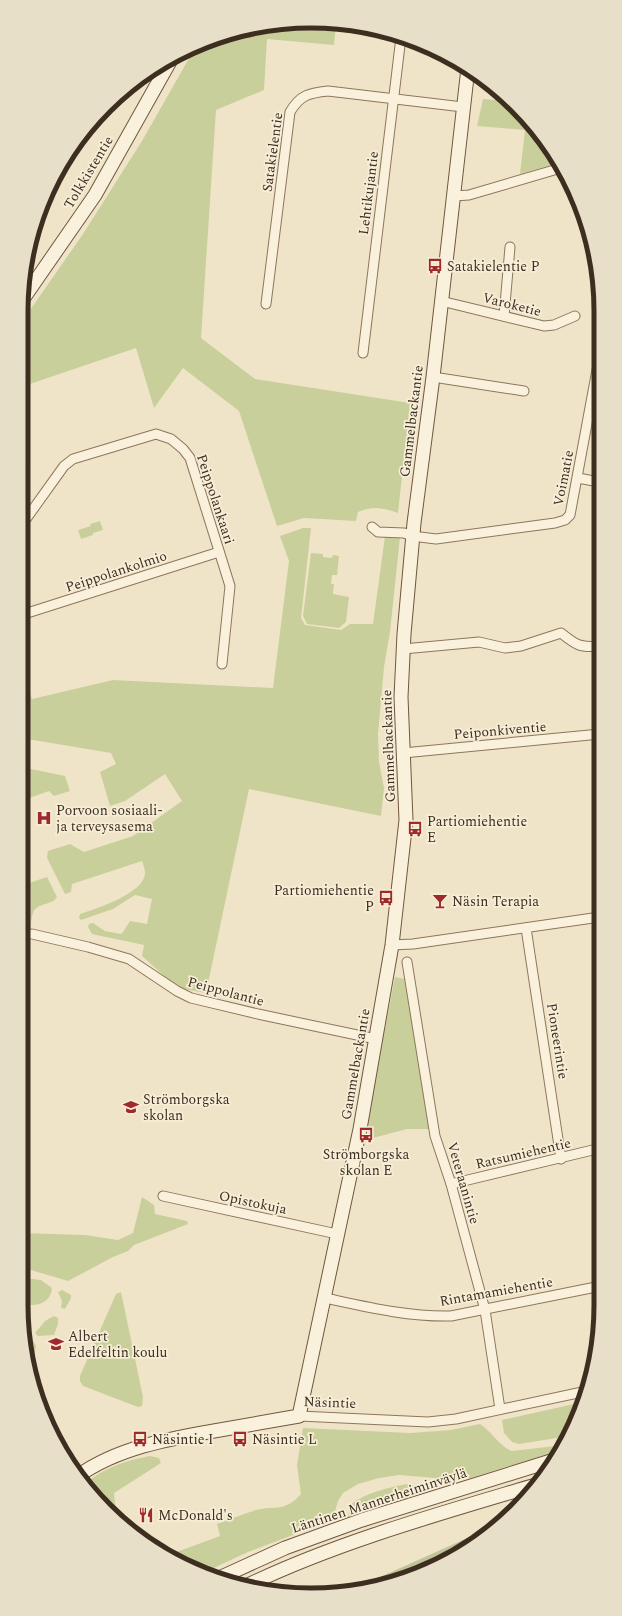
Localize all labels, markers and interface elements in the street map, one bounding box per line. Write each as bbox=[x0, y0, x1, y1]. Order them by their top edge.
street label: Satakielentie bbox=[257, 111, 289, 193]
street label: Tolkkistentie bbox=[58, 132, 119, 213]
street label: Lehtikujantie bbox=[353, 150, 384, 236]
place label: Satakielentie P bbox=[447, 256, 540, 277]
bus stop icon: Satakielentie P bbox=[426, 257, 444, 275]
street label: Varoketie bbox=[480, 287, 544, 322]
street label: Gammelbackantie bbox=[394, 364, 429, 478]
street label: Voimatie bbox=[548, 448, 579, 508]
street label: Peippolankaari bbox=[191, 451, 240, 547]
street label: Peippolankolmio bbox=[63, 545, 170, 598]
street label: Gammelbackantie bbox=[376, 689, 401, 803]
street label: Peiponkiventie bbox=[453, 716, 548, 745]
place label: Porvoon sosiaali- ja terveysasema bbox=[56, 800, 163, 837]
hospital icon: Porvoon sosiaali- ja terveysasema bbox=[35, 809, 53, 827]
place label: Partiomiehentie E bbox=[427, 811, 527, 848]
bus stop icon: Partiomiehentie E bbox=[406, 820, 424, 838]
place label: Partiomiehentie P bbox=[274, 880, 374, 917]
bus stop icon: Partiomiehentie P bbox=[377, 889, 395, 907]
place label: Näsin Terapia bbox=[452, 891, 539, 912]
bar icon: Näsin Terapia bbox=[431, 892, 449, 910]
street label: Peippolantie bbox=[185, 971, 267, 1012]
street label: Pioneerintie bbox=[541, 1002, 574, 1081]
street label: Gammelbackantie bbox=[335, 1007, 376, 1121]
place label: Strömborgska skolan bbox=[143, 1089, 230, 1126]
school or university icon: Strömborgska skolan bbox=[122, 1098, 140, 1116]
bus stop icon: Strömborgska skolan E bbox=[357, 1126, 375, 1144]
street label: Ratsumiehentie bbox=[473, 1132, 573, 1175]
street label: Veteraanintie bbox=[442, 1140, 485, 1227]
place label: Strömborgska skolan E bbox=[323, 1144, 410, 1181]
street label: Opistokuja bbox=[217, 1185, 289, 1220]
street label: Rintamamiehentie bbox=[438, 1271, 555, 1312]
place label: Albert Edelfeltin koulu bbox=[68, 1326, 168, 1363]
school or university icon: Albert Edelfeltin koulu bbox=[47, 1335, 65, 1353]
street label: Näsintie bbox=[303, 1391, 357, 1414]
place label: Näsintie I bbox=[152, 1429, 214, 1450]
place label: Näsintie L bbox=[252, 1429, 317, 1450]
bus stop icon: Näsintie I bbox=[131, 1430, 149, 1448]
bus stop icon: Näsintie L bbox=[231, 1430, 249, 1448]
street label: Läntinen Mannerheiminväylä bbox=[289, 1462, 470, 1539]
place label: McDonald's bbox=[158, 1505, 233, 1526]
restaurant icon: McDonald's bbox=[137, 1506, 155, 1524]

